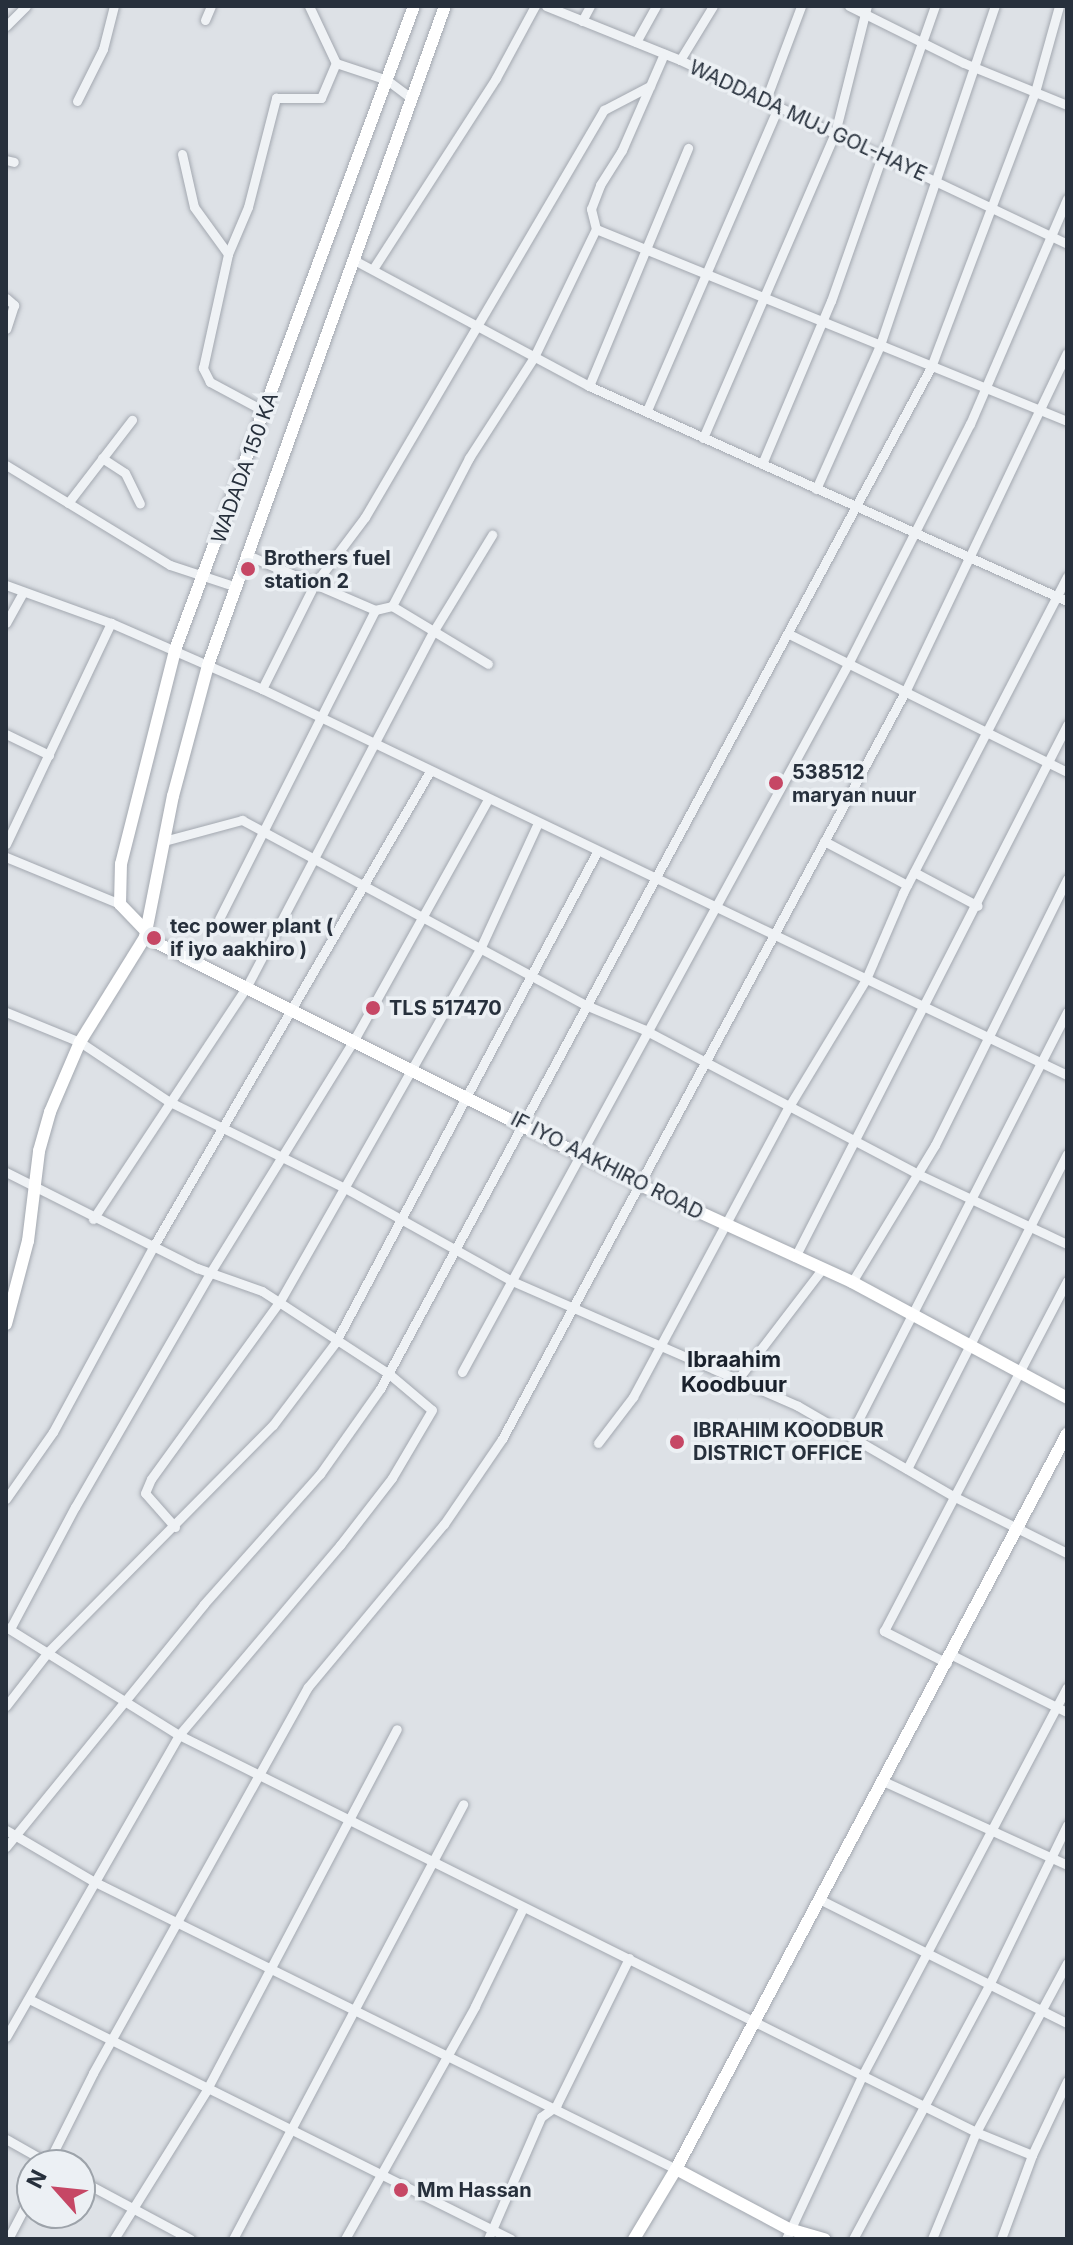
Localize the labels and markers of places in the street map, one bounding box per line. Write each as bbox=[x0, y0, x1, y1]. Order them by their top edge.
place label: Brothers fuel station 2 bbox=[264, 546, 391, 593]
marker: Brothers fuel station 2 bbox=[239, 560, 257, 578]
place label: 538512 maryan nuur bbox=[792, 760, 916, 807]
marker: 538512 maryan nuur bbox=[767, 774, 785, 792]
place label: tec power plant ( if iyo aakhiro ) bbox=[170, 914, 333, 961]
marker: tec power plant ( if iyo aakhiro ) bbox=[145, 929, 163, 947]
place label: TLS 517470 bbox=[389, 996, 502, 1020]
marker: TLS 517470 bbox=[364, 999, 382, 1017]
place label: IBRAHIM KOODBUR DISTRICT OFFICE bbox=[693, 1418, 884, 1465]
marker: IBRAHIM KOODBUR DISTRICT OFFICE bbox=[668, 1433, 686, 1451]
place label: Mm Hassan bbox=[417, 2178, 532, 2202]
marker: Mm Hassan bbox=[392, 2181, 410, 2199]

